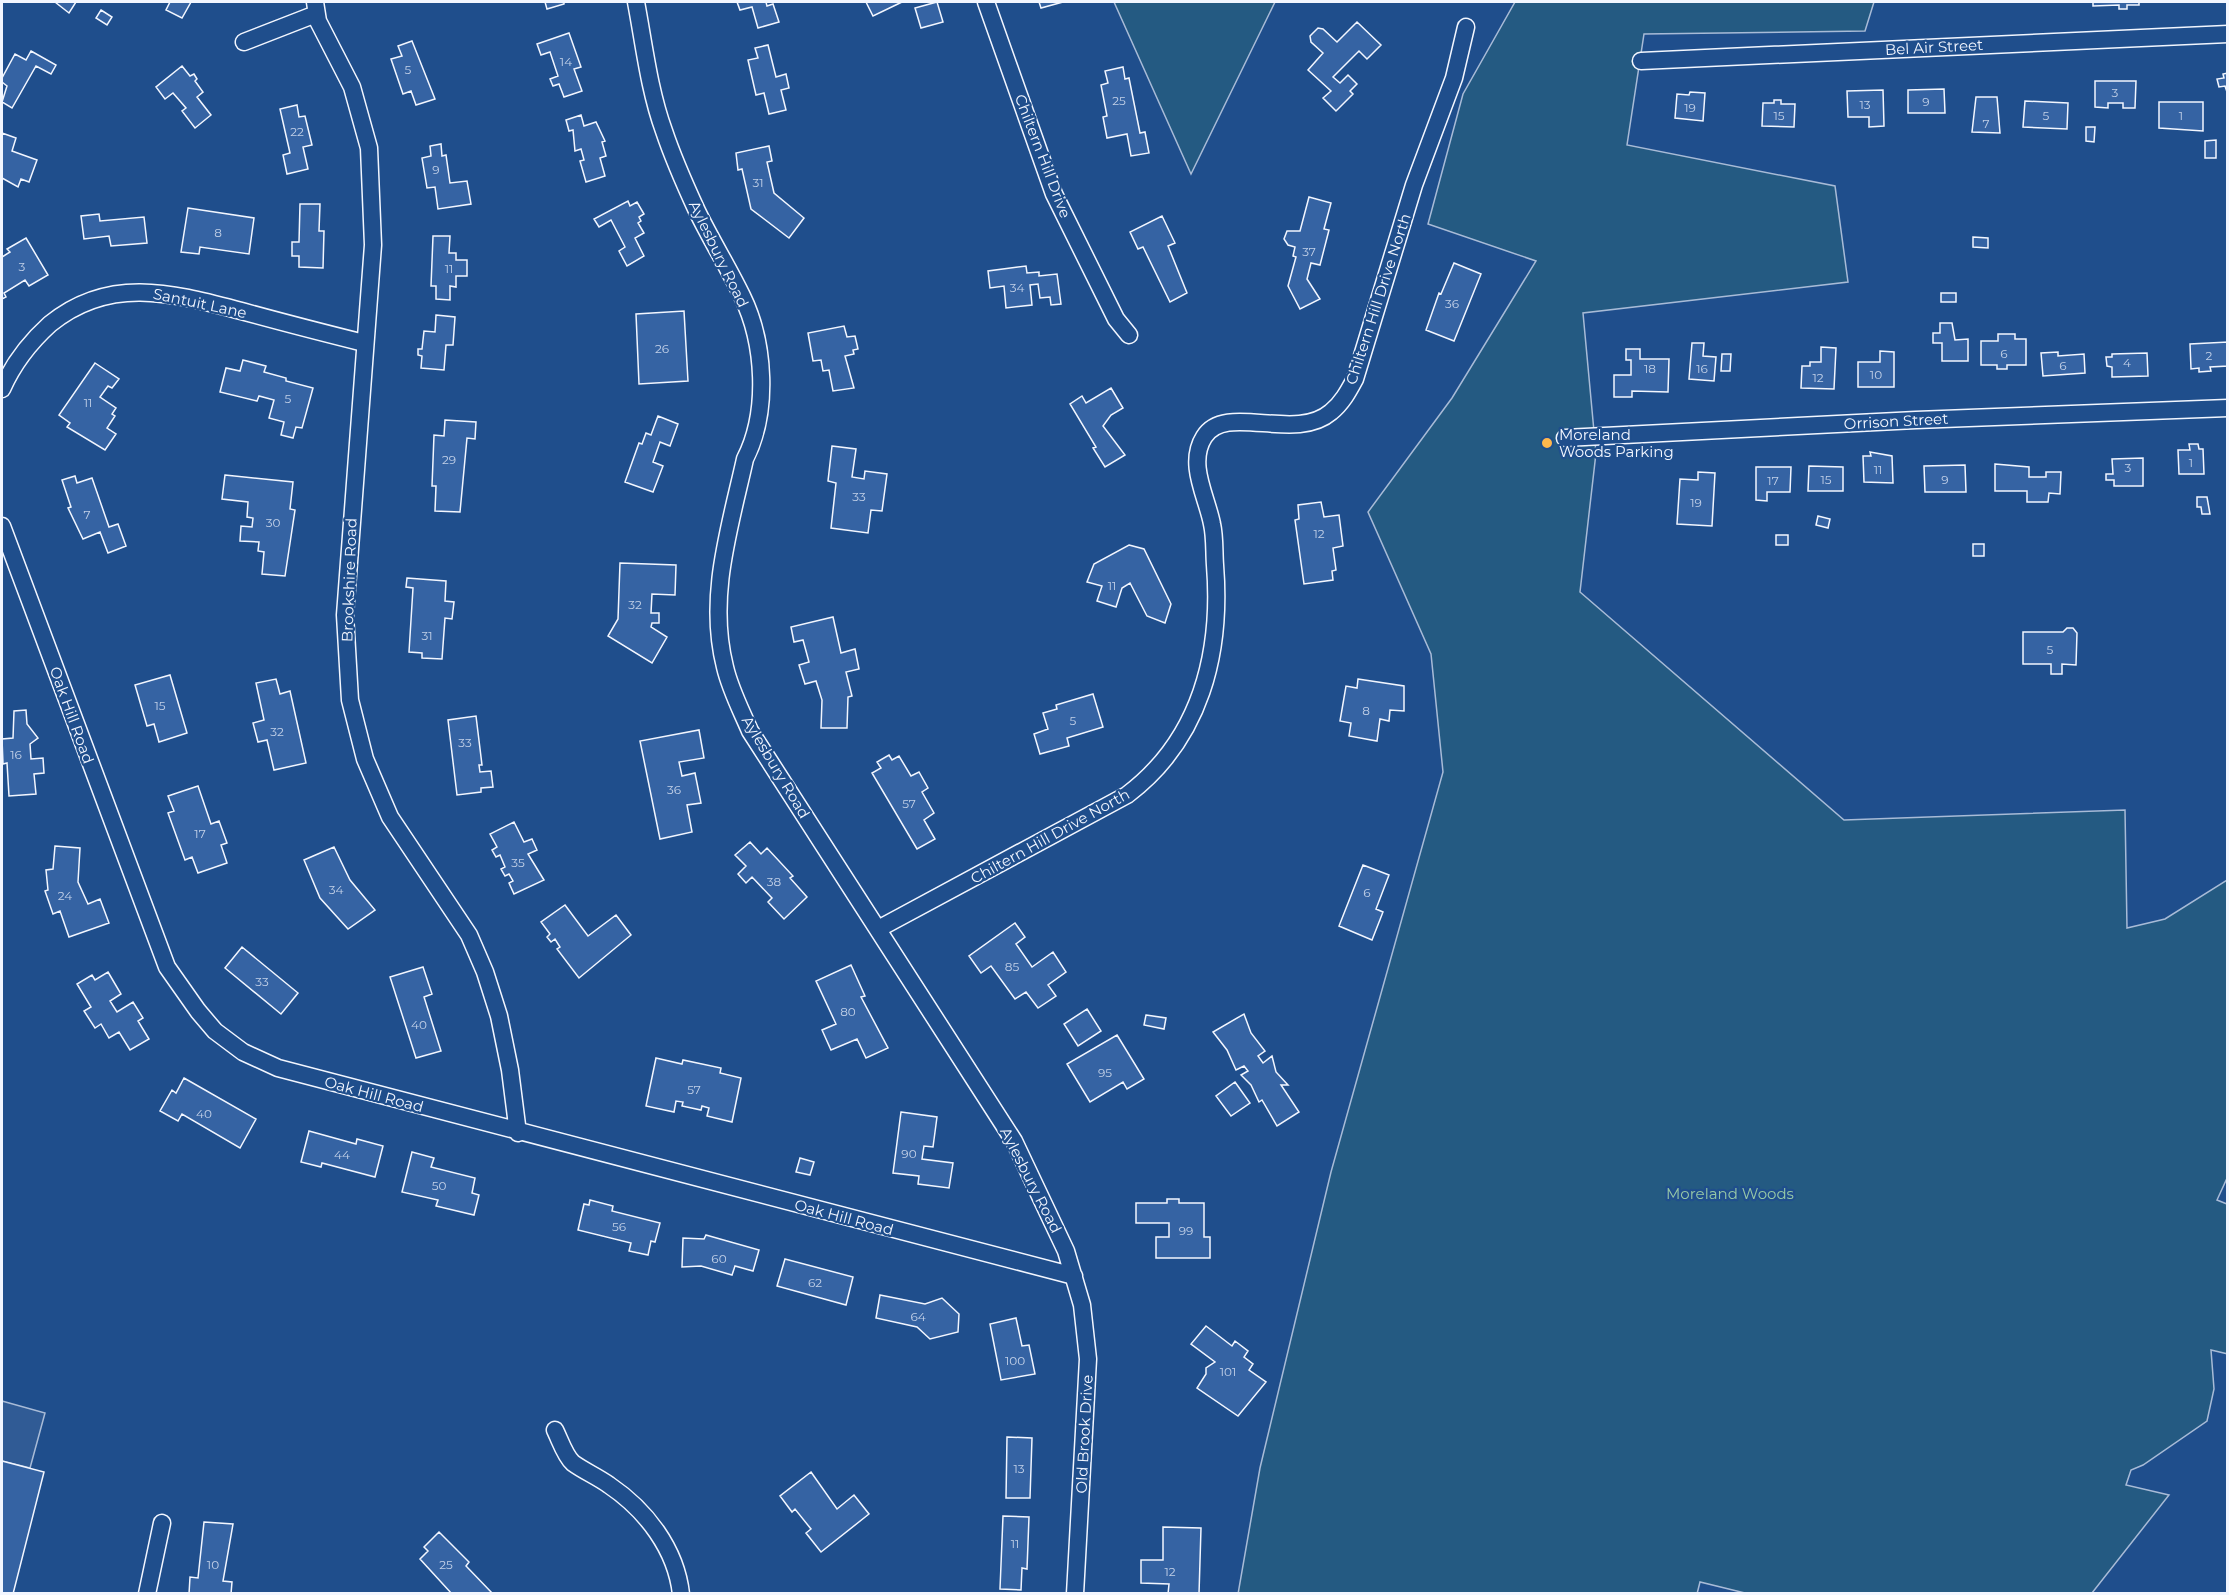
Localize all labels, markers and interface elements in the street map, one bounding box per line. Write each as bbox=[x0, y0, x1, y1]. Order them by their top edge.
street label: Bel Air Street bbox=[1884, 35, 1984, 59]
house number: 14 bbox=[560, 54, 572, 69]
house number: 5 bbox=[405, 62, 412, 77]
house number: 3 bbox=[2112, 85, 2119, 100]
street label: Chiltern Hill Drive bbox=[1011, 91, 1075, 221]
house number: 25 bbox=[1112, 93, 1126, 108]
house number: 9 bbox=[1922, 94, 1930, 109]
house number: 13 bbox=[1859, 97, 1871, 112]
house number: 19 bbox=[1684, 100, 1696, 115]
house number: 15 bbox=[1773, 108, 1785, 123]
house number: 5 bbox=[2043, 108, 2050, 123]
house number: 1 bbox=[2179, 108, 2183, 123]
house number: 7 bbox=[1982, 116, 1990, 131]
house number: 22 bbox=[290, 124, 304, 139]
house number: 9 bbox=[432, 162, 440, 177]
house number: 31 bbox=[752, 175, 764, 190]
street label: Aylesbury Road bbox=[685, 198, 753, 310]
street label: Chiltern Hill Drive North bbox=[1341, 211, 1415, 387]
house number: 8 bbox=[214, 225, 222, 240]
house number: 37 bbox=[1302, 244, 1316, 259]
house number: 3 bbox=[19, 259, 26, 274]
house number: 11 bbox=[445, 261, 453, 276]
house number: 34 bbox=[1010, 280, 1024, 295]
street label: Santuit Lane bbox=[151, 284, 249, 322]
house number: 36 bbox=[1445, 296, 1459, 311]
house number: 26 bbox=[655, 341, 669, 356]
house number: 6 bbox=[2000, 346, 2008, 361]
house number: 2 bbox=[2206, 348, 2213, 363]
house number: 4 bbox=[2123, 355, 2131, 370]
house number: 6 bbox=[2059, 358, 2067, 373]
house number: 18 bbox=[1644, 361, 1656, 376]
house number: 16 bbox=[1696, 361, 1708, 376]
house number: 10 bbox=[1870, 367, 1882, 382]
house number: 12 bbox=[1812, 370, 1824, 385]
house number: 5 bbox=[285, 391, 292, 406]
house number: 11 bbox=[84, 395, 92, 410]
street label: Orrison Street bbox=[1843, 409, 1949, 433]
place label: Moreland Woods Parking bbox=[1559, 425, 1674, 461]
marker: Moreland Woods Parking bbox=[1540, 436, 1554, 450]
house number: 29 bbox=[442, 452, 456, 467]
house number: 1 bbox=[2189, 455, 2193, 470]
house number: 3 bbox=[2125, 460, 2132, 475]
house number: 11 bbox=[1874, 462, 1882, 477]
house number: 15 bbox=[1820, 472, 1832, 487]
house number: 9 bbox=[1941, 472, 1949, 487]
house number: 17 bbox=[1767, 473, 1779, 488]
house number: 33 bbox=[852, 489, 866, 504]
house number: 19 bbox=[1690, 495, 1702, 510]
house number: 7 bbox=[83, 507, 91, 522]
house number: 30 bbox=[266, 515, 280, 530]
street label: Brookshire Road bbox=[337, 518, 361, 642]
house number: 12 bbox=[1313, 526, 1325, 541]
house number: 11 bbox=[1108, 578, 1116, 593]
house number: 32 bbox=[628, 597, 642, 612]
house number: 31 bbox=[421, 628, 433, 643]
house number: 5 bbox=[2047, 642, 2054, 657]
street label: Oak Hill Road bbox=[46, 664, 98, 766]
house number: 15 bbox=[154, 698, 166, 713]
house number: 8 bbox=[1362, 703, 1370, 718]
street label: Aylesbury Road bbox=[738, 712, 814, 822]
house number: 5 bbox=[1070, 713, 1077, 728]
house number: 32 bbox=[270, 724, 284, 739]
house number: 33 bbox=[458, 735, 472, 750]
house number: 16 bbox=[10, 747, 22, 762]
house number: 36 bbox=[667, 782, 681, 797]
street label: Chiltern Hill Drive North bbox=[967, 784, 1133, 888]
house number: 57 bbox=[902, 796, 916, 811]
house number: 17 bbox=[194, 826, 206, 841]
house number: 35 bbox=[511, 855, 525, 870]
house number: 38 bbox=[767, 874, 782, 889]
house number: 34 bbox=[329, 882, 343, 897]
house number: 6 bbox=[1363, 885, 1371, 900]
house number: 24 bbox=[58, 888, 72, 903]
house number: 85 bbox=[1005, 959, 1019, 974]
house number: 33 bbox=[255, 974, 269, 989]
house number: 80 bbox=[840, 1004, 856, 1019]
house number: 40 bbox=[411, 1017, 427, 1032]
house number: 95 bbox=[1098, 1065, 1112, 1080]
street label: Oak Hill Road bbox=[322, 1072, 426, 1116]
house number: 57 bbox=[687, 1082, 701, 1097]
house number: 40 bbox=[196, 1106, 212, 1121]
street label: Aylesbury Road bbox=[996, 1124, 1066, 1236]
house number: 90 bbox=[901, 1146, 917, 1161]
house number: 44 bbox=[334, 1147, 350, 1162]
house number: 50 bbox=[432, 1178, 446, 1193]
park label: Moreland Woods bbox=[1666, 1184, 1794, 1203]
street label: Oak Hill Road bbox=[792, 1195, 896, 1239]
house number: 56 bbox=[612, 1219, 626, 1234]
house number: 99 bbox=[1179, 1223, 1193, 1238]
house number: 60 bbox=[711, 1251, 727, 1266]
house number: 62 bbox=[808, 1275, 822, 1290]
house number: 64 bbox=[910, 1309, 926, 1324]
house number: 100 bbox=[1005, 1353, 1025, 1368]
house number: 101 bbox=[1220, 1364, 1236, 1379]
street label: Old Brook Drive bbox=[1071, 1374, 1097, 1494]
house number: 13 bbox=[1013, 1461, 1025, 1476]
house number: 11 bbox=[1011, 1536, 1019, 1551]
house number: 10 bbox=[207, 1557, 219, 1572]
house number: 25 bbox=[439, 1557, 453, 1572]
house number: 12 bbox=[1164, 1564, 1176, 1579]

